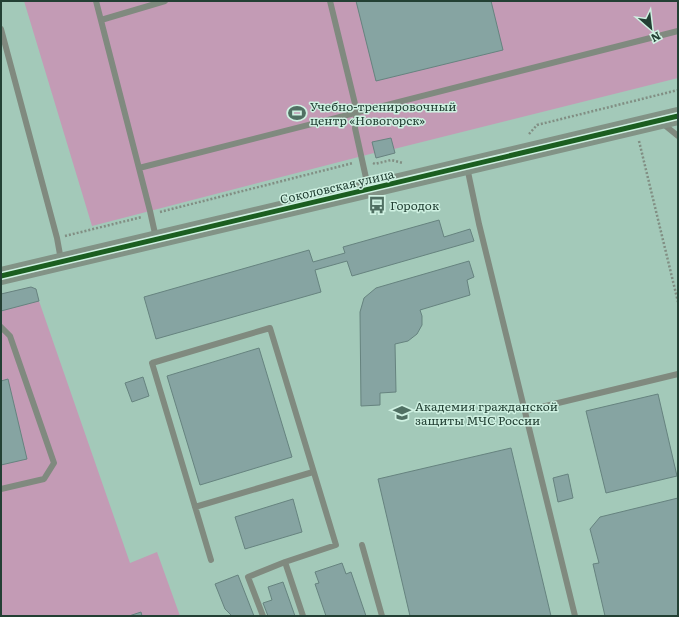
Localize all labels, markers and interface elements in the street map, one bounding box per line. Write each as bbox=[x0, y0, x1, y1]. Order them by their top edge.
north arrow bbox=[631, 8, 671, 48]
text: N bbox=[648, 28, 664, 47]
place label: Учебно-тренировочный центр «Новогорск» bbox=[310, 97, 456, 129]
sports icon: Учебно-тренировочный центр «Новогорск» bbox=[287, 103, 307, 123]
street label: Соколовская улица bbox=[278, 164, 396, 208]
bus stop icon: Городок bbox=[367, 195, 387, 215]
place label: Городок bbox=[390, 196, 439, 214]
place label: Академия гражданской защиты МЧС России bbox=[415, 397, 558, 429]
school or university icon: Академия гражданской защиты МЧС России bbox=[392, 403, 412, 423]

